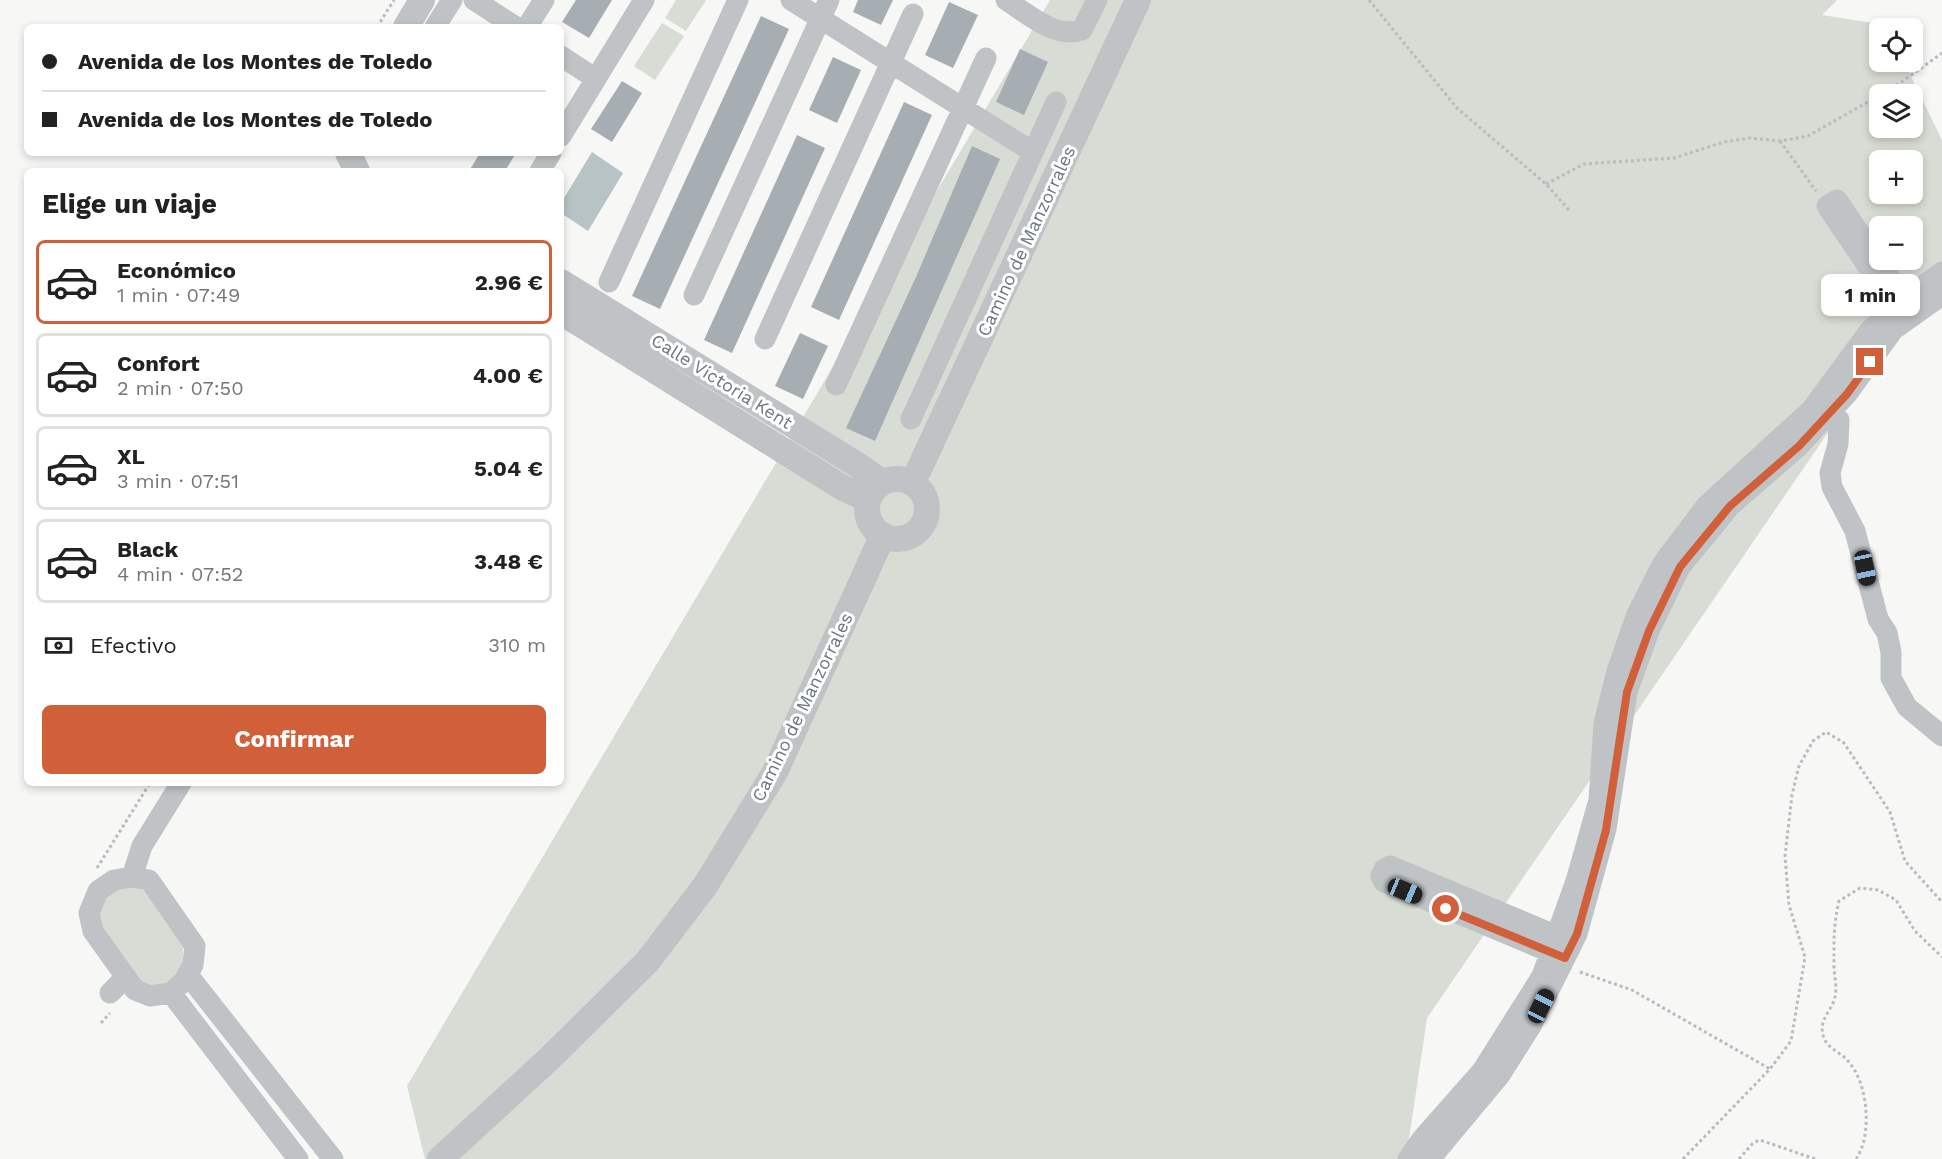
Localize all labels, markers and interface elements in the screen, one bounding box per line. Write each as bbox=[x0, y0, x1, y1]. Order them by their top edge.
map controls bbox=[1869, 18, 1923, 270]
button: locate bbox=[1869, 18, 1923, 72]
text: Avenida de los Montes de Toledo bbox=[78, 49, 433, 74]
button: layers bbox=[1869, 84, 1923, 138]
text: Avenida de los Montes de Toledo bbox=[78, 107, 433, 132]
street label: Camino de Manzorrales bbox=[973, 143, 1079, 339]
button: + bbox=[1869, 150, 1923, 204]
text: Elige un viaje bbox=[42, 188, 217, 220]
button: − bbox=[1869, 216, 1923, 270]
icon: car bbox=[45, 255, 99, 309]
text: Económico bbox=[117, 258, 236, 283]
text: 2.96 € bbox=[475, 270, 543, 295]
callout: 1 min bbox=[1820, 275, 1920, 317]
text: 1 min · 07:49 bbox=[117, 283, 240, 307]
text: 1 min bbox=[1845, 283, 1896, 307]
street label: Calle Victoria Kent bbox=[648, 329, 797, 433]
icon: car bbox=[45, 348, 99, 402]
route end bbox=[1856, 348, 1883, 375]
text: Confort bbox=[117, 351, 200, 376]
text: 4.00 € bbox=[473, 363, 543, 388]
text: 2 min · 07:50 bbox=[117, 376, 244, 400]
icon: car bbox=[45, 441, 99, 495]
text: XL bbox=[117, 444, 145, 469]
text: 5.04 € bbox=[474, 456, 543, 481]
text: 3 min · 07:51 bbox=[117, 469, 239, 493]
icon: car bbox=[45, 534, 99, 588]
text: Black bbox=[117, 537, 178, 562]
text: 3.48 € bbox=[474, 549, 543, 574]
car bbox=[1852, 549, 1878, 587]
text: 4 min · 07:52 bbox=[117, 562, 243, 586]
street label: Camino de Manzorrales bbox=[747, 609, 857, 805]
icon: cash bbox=[42, 629, 75, 662]
text: Efectivo bbox=[90, 633, 177, 658]
text: 310 m bbox=[488, 633, 546, 657]
button: Confirmar bbox=[42, 705, 546, 774]
car bbox=[1385, 876, 1425, 906]
route start bbox=[1432, 895, 1459, 922]
car bbox=[1525, 986, 1557, 1026]

